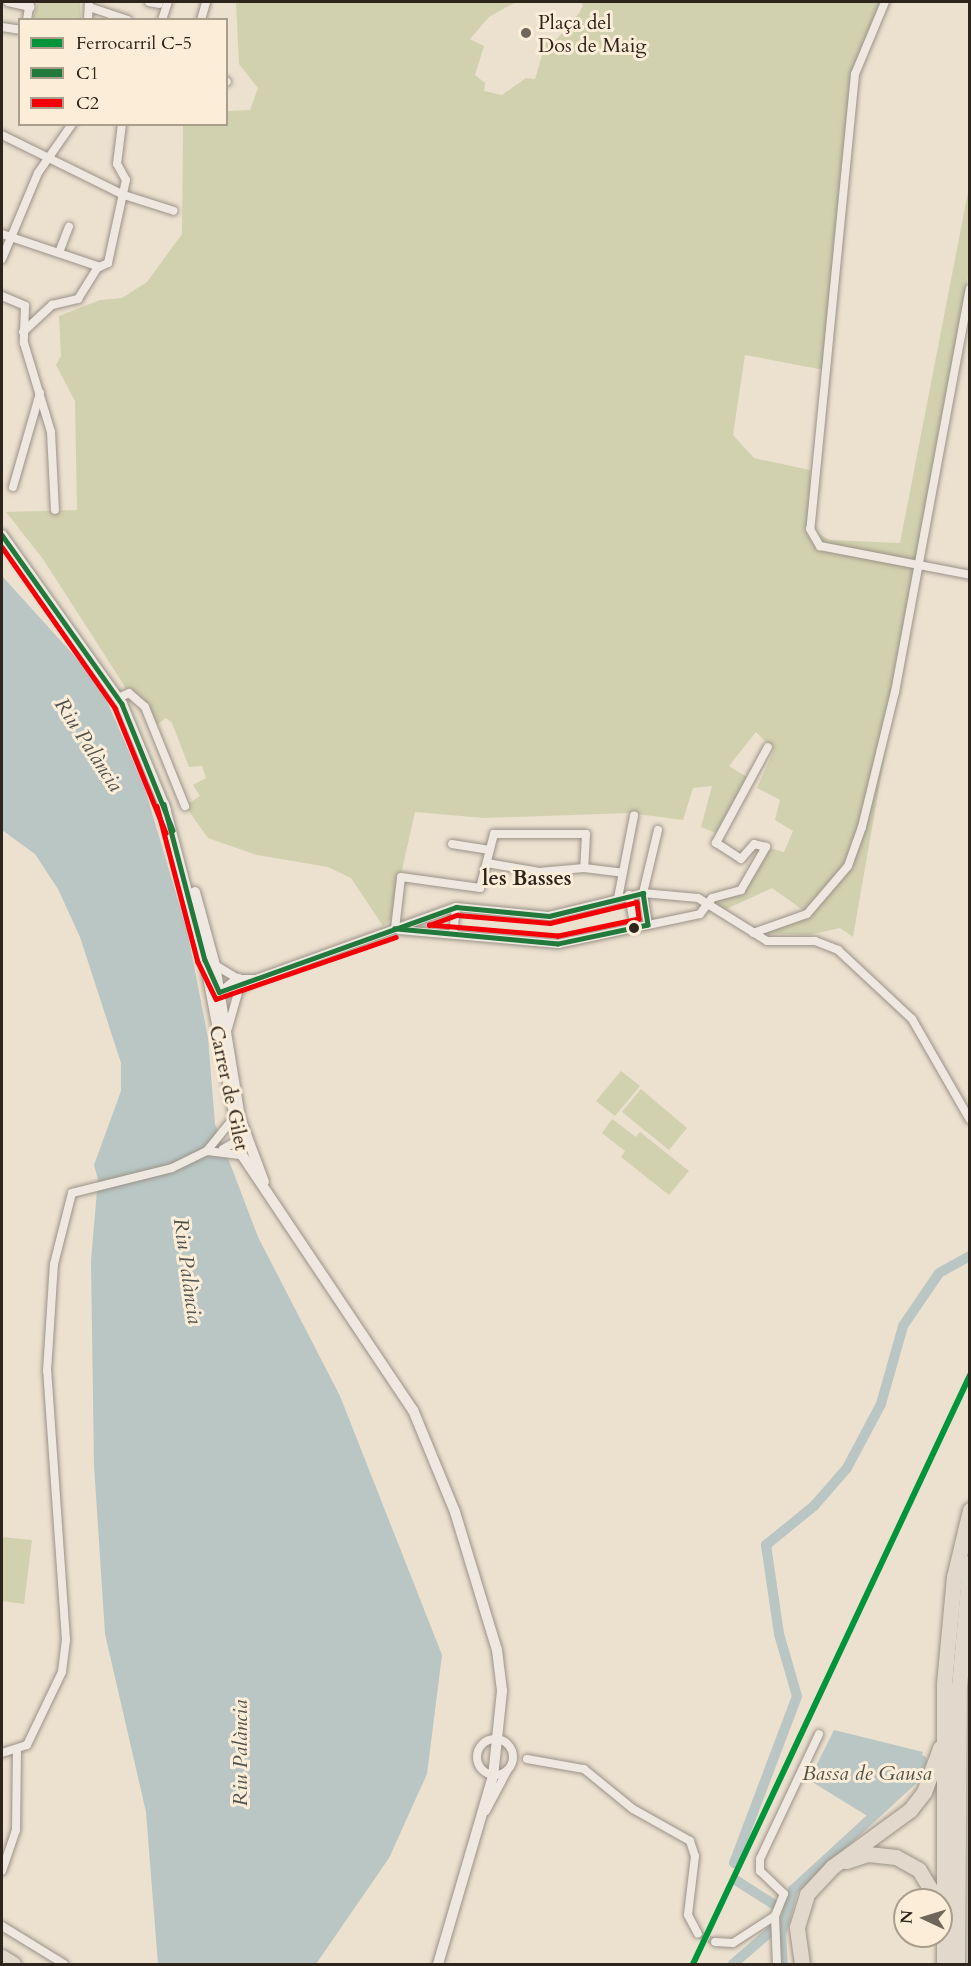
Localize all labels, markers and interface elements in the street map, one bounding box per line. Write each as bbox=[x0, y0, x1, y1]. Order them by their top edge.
place label: Plaça del Dos de Maig bbox=[538, 10, 647, 57]
legend bbox=[18, 18, 228, 126]
marker: Plaça del Dos de Maig bbox=[519, 26, 533, 40]
text: Ferrocarril C-5 bbox=[76, 31, 192, 56]
text: C1 bbox=[76, 61, 99, 86]
text: C2 bbox=[76, 91, 99, 116]
water label: Riu Palància bbox=[48, 693, 128, 797]
district label: les Basses bbox=[482, 866, 572, 892]
unlabelled marker bbox=[628, 922, 640, 934]
street label: Carrer de Gilet bbox=[204, 1023, 254, 1153]
water label: Riu Palància bbox=[167, 1216, 207, 1326]
water label: Riu Palància bbox=[228, 1700, 254, 1806]
water label: Bassa de Gausa bbox=[802, 1761, 932, 1787]
north arrow bbox=[893, 1888, 953, 1948]
text: N bbox=[896, 1909, 918, 1925]

